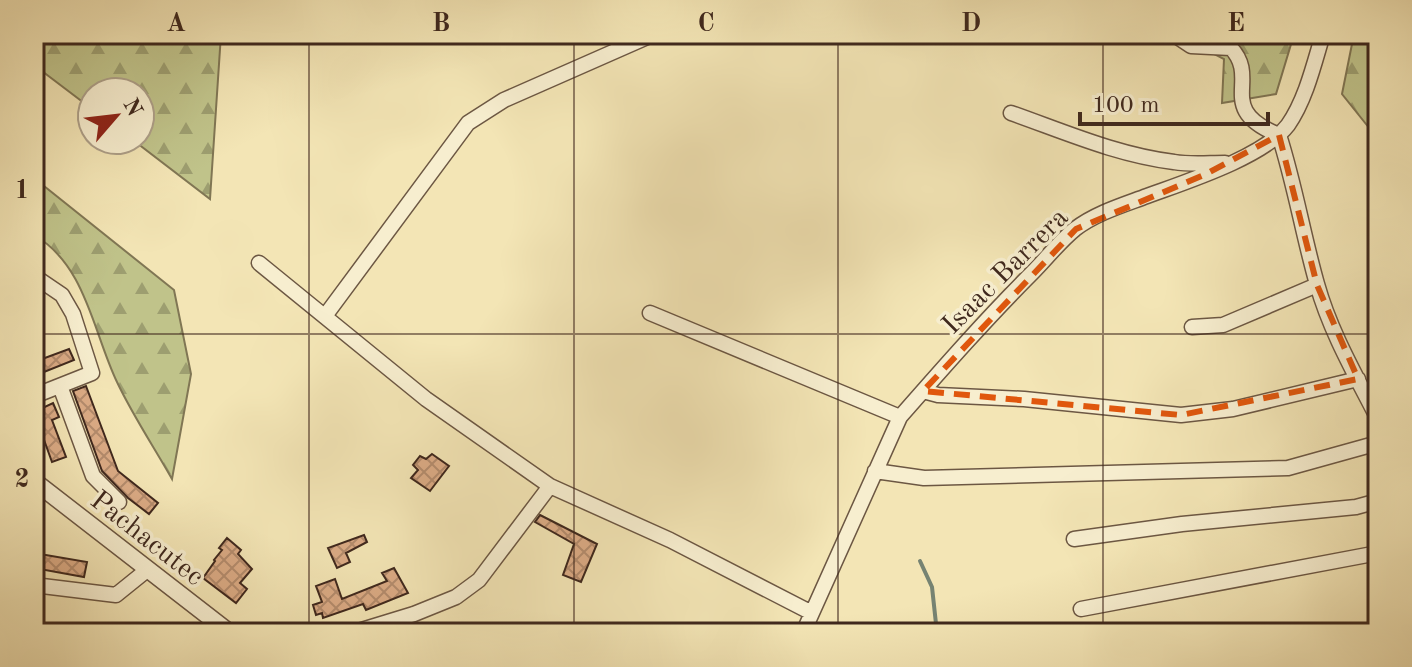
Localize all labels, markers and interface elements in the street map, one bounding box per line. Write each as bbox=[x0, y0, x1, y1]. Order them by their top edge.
text: A bbox=[166, 11, 186, 37]
text: B bbox=[432, 11, 450, 37]
text: C bbox=[697, 11, 715, 37]
text: D bbox=[961, 11, 981, 37]
text: E bbox=[1227, 11, 1245, 37]
north arrow bbox=[76, 76, 156, 156]
scale bar bbox=[1080, 76, 1268, 126]
text: 100 m bbox=[1092, 94, 1160, 118]
text: N bbox=[118, 95, 146, 120]
text: 1 bbox=[14, 178, 30, 204]
street label: Isaac Barrera bbox=[938, 204, 1075, 340]
text: 2 bbox=[14, 467, 30, 493]
street label: Pachacutec bbox=[84, 487, 208, 592]

